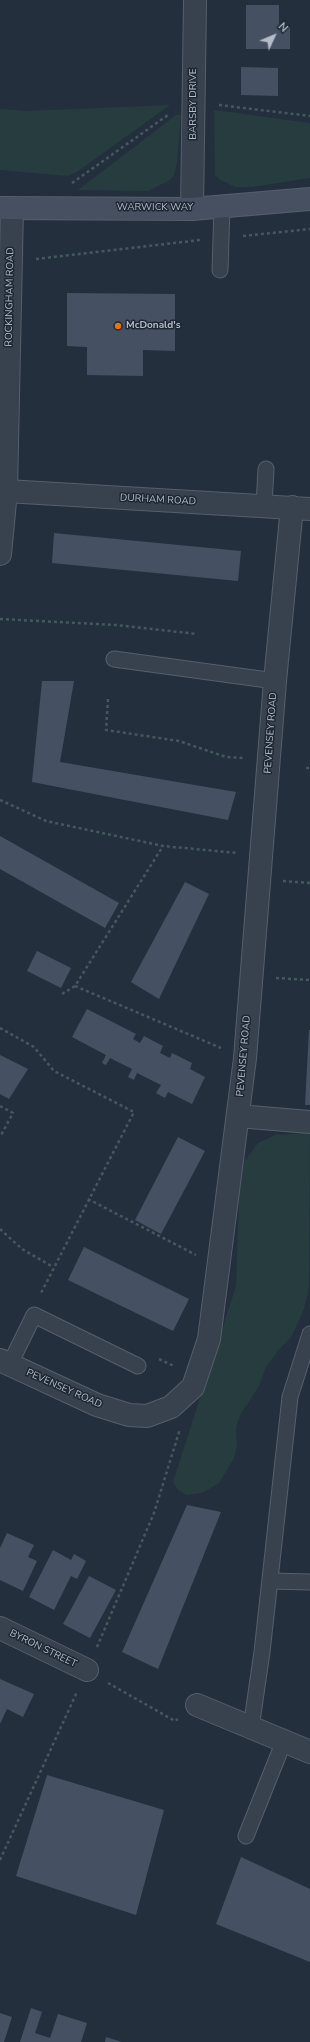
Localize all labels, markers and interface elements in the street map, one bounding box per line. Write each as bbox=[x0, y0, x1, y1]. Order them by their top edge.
north arrow bbox=[254, 16, 294, 56]
text: N bbox=[275, 19, 291, 35]
street label: BARSBY DRIVE bbox=[188, 68, 200, 140]
street label: WARWICK WAY bbox=[117, 202, 193, 214]
street label: ROCKINGHAM ROAD bbox=[3, 247, 17, 347]
place label: McDonald's bbox=[126, 320, 181, 332]
marker: McDonald's bbox=[113, 321, 123, 331]
street label: DURHAM ROAD bbox=[120, 492, 196, 508]
street label: PEVENSEY ROAD bbox=[262, 692, 280, 774]
street label: PEVENSEY ROAD bbox=[234, 1015, 254, 1097]
street label: PEVENSEY ROAD bbox=[24, 1367, 104, 1411]
street label: BYRON STREET bbox=[7, 1628, 79, 1670]

